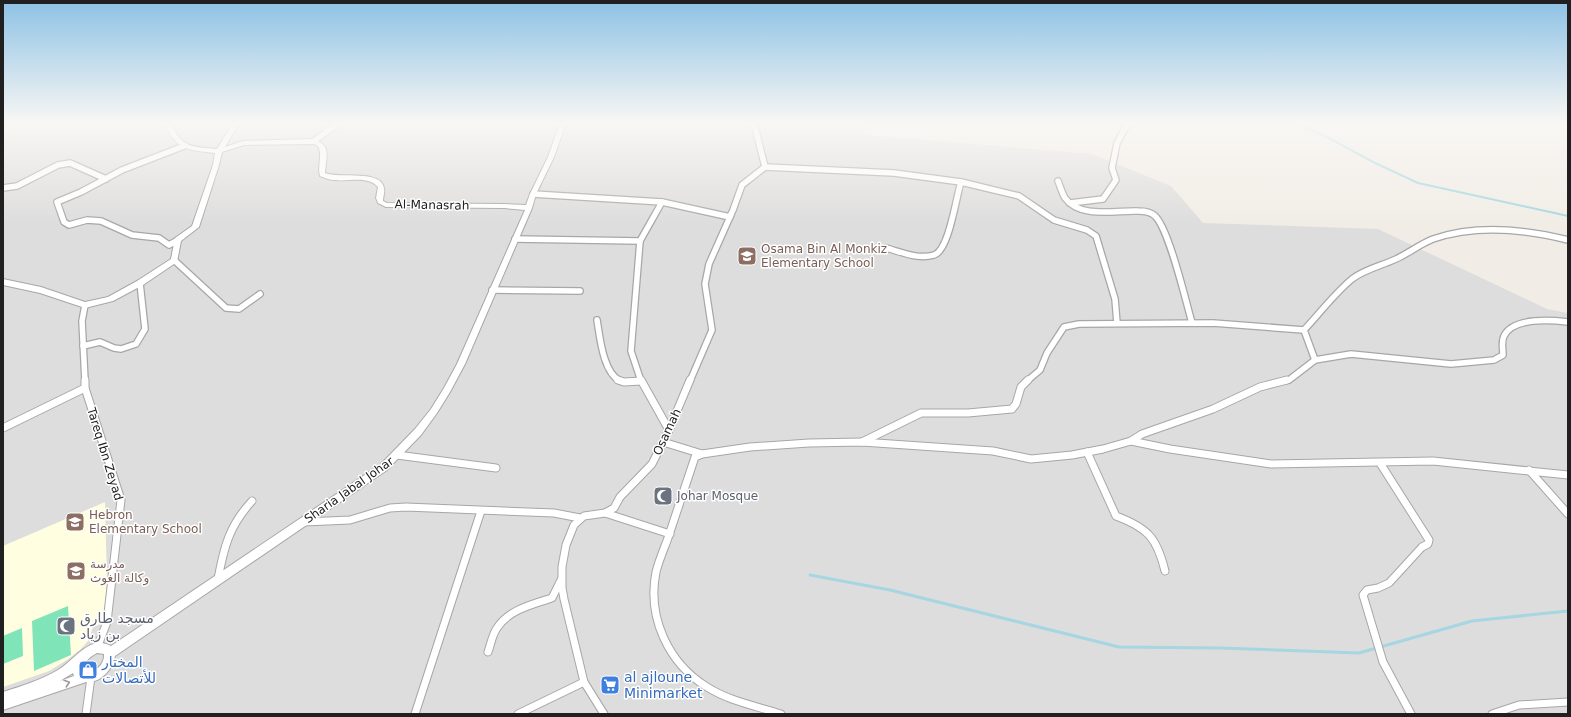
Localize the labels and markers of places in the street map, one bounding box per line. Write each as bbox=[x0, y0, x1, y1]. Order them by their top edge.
place label: Osama Bin Al Monkiz Elementary School bbox=[761, 242, 887, 270]
school or university icon: Osama Bin Al Monkiz Elementary School bbox=[736, 245, 758, 267]
mosque icon: Johar Mosque bbox=[652, 485, 674, 507]
place label: Johar Mosque bbox=[676, 489, 758, 503]
place label: Hebron Elementary School bbox=[89, 508, 202, 536]
school or university icon: Hebron Elementary School bbox=[64, 511, 86, 533]
place label: مدرسة وكالة الغوث bbox=[90, 557, 149, 586]
school or university icon: مدرسة وكالة الغوث bbox=[65, 560, 87, 582]
place label: مسجد طارق بن زياد bbox=[80, 610, 154, 643]
mosque icon: مسجد طارق بن زياد bbox=[55, 615, 77, 637]
place label: المختار للأتصالات bbox=[101, 654, 156, 686]
shop icon: المختار للأتصالات bbox=[77, 659, 99, 681]
place label: al ajloune Minimarket bbox=[624, 669, 703, 701]
supermarket icon: al ajloune Minimarket bbox=[599, 674, 621, 696]

